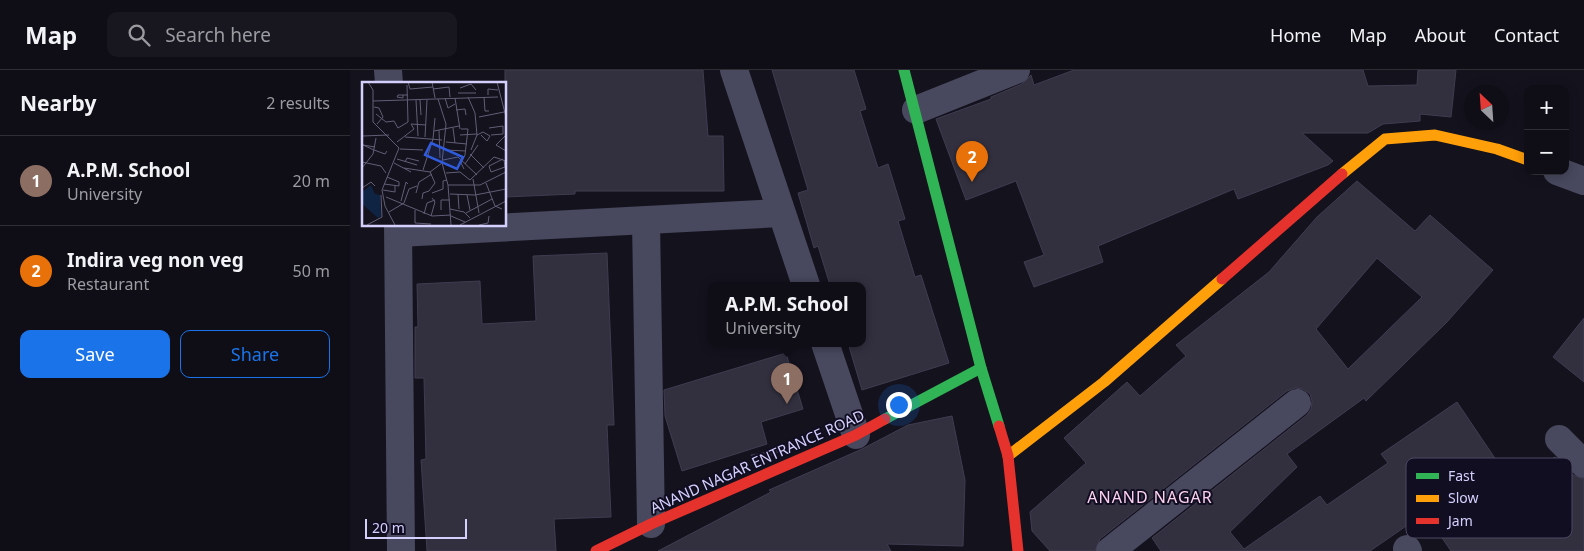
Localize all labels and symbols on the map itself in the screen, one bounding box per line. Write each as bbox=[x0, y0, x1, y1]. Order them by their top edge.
inset map bbox=[362, 82, 506, 226]
north arrow bbox=[1464, 85, 1509, 130]
pin: 2 bbox=[956, 141, 988, 182]
pin: 1 bbox=[771, 363, 803, 404]
your location bbox=[886, 392, 912, 418]
street label: ANAND NAGAR ENTRANCE ROAD bbox=[647, 405, 867, 517]
legend bbox=[1406, 458, 1572, 538]
text: Fast bbox=[1448, 466, 1475, 485]
district label: ANAND NAGAR bbox=[1087, 486, 1213, 508]
text: Slow bbox=[1448, 488, 1479, 507]
text: Jam bbox=[1446, 511, 1473, 530]
scale bar bbox=[365, 516, 468, 539]

